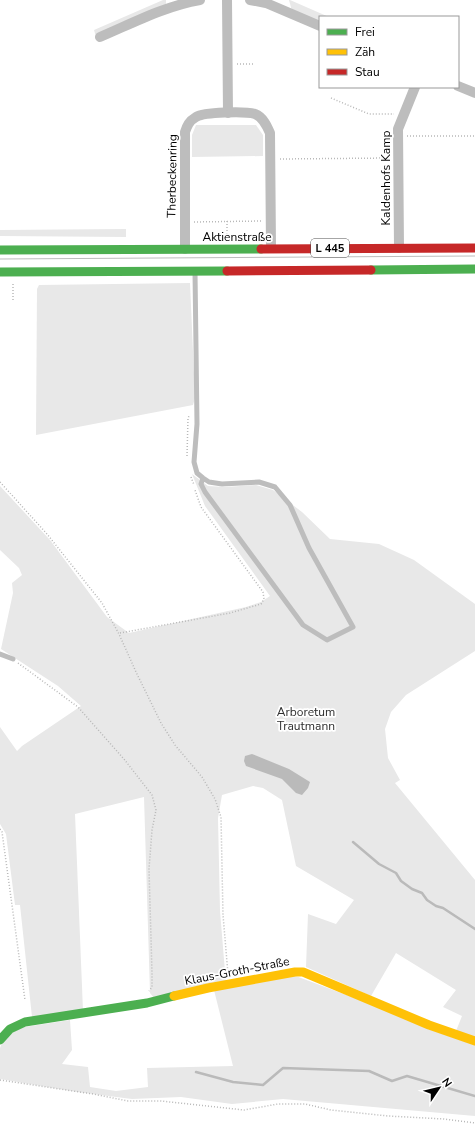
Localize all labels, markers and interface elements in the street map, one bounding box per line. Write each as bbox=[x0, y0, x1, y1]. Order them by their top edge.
legend bbox=[319, 16, 459, 88]
text: Frei bbox=[355, 24, 375, 40]
text: Zäh bbox=[355, 44, 375, 60]
text: Stau bbox=[355, 64, 380, 80]
street label: Kaldenhofs Kamp bbox=[378, 131, 394, 225]
street label: Therbeckenring bbox=[163, 134, 181, 218]
street label: Aktienstraße bbox=[202, 229, 272, 245]
road number: L 445 bbox=[311, 239, 349, 257]
park label: Arboretum Trautmann bbox=[277, 704, 335, 734]
street label: Klaus-Groth-Straße bbox=[183, 953, 291, 989]
north arrow bbox=[419, 1068, 459, 1108]
text: N bbox=[438, 1075, 455, 1090]

